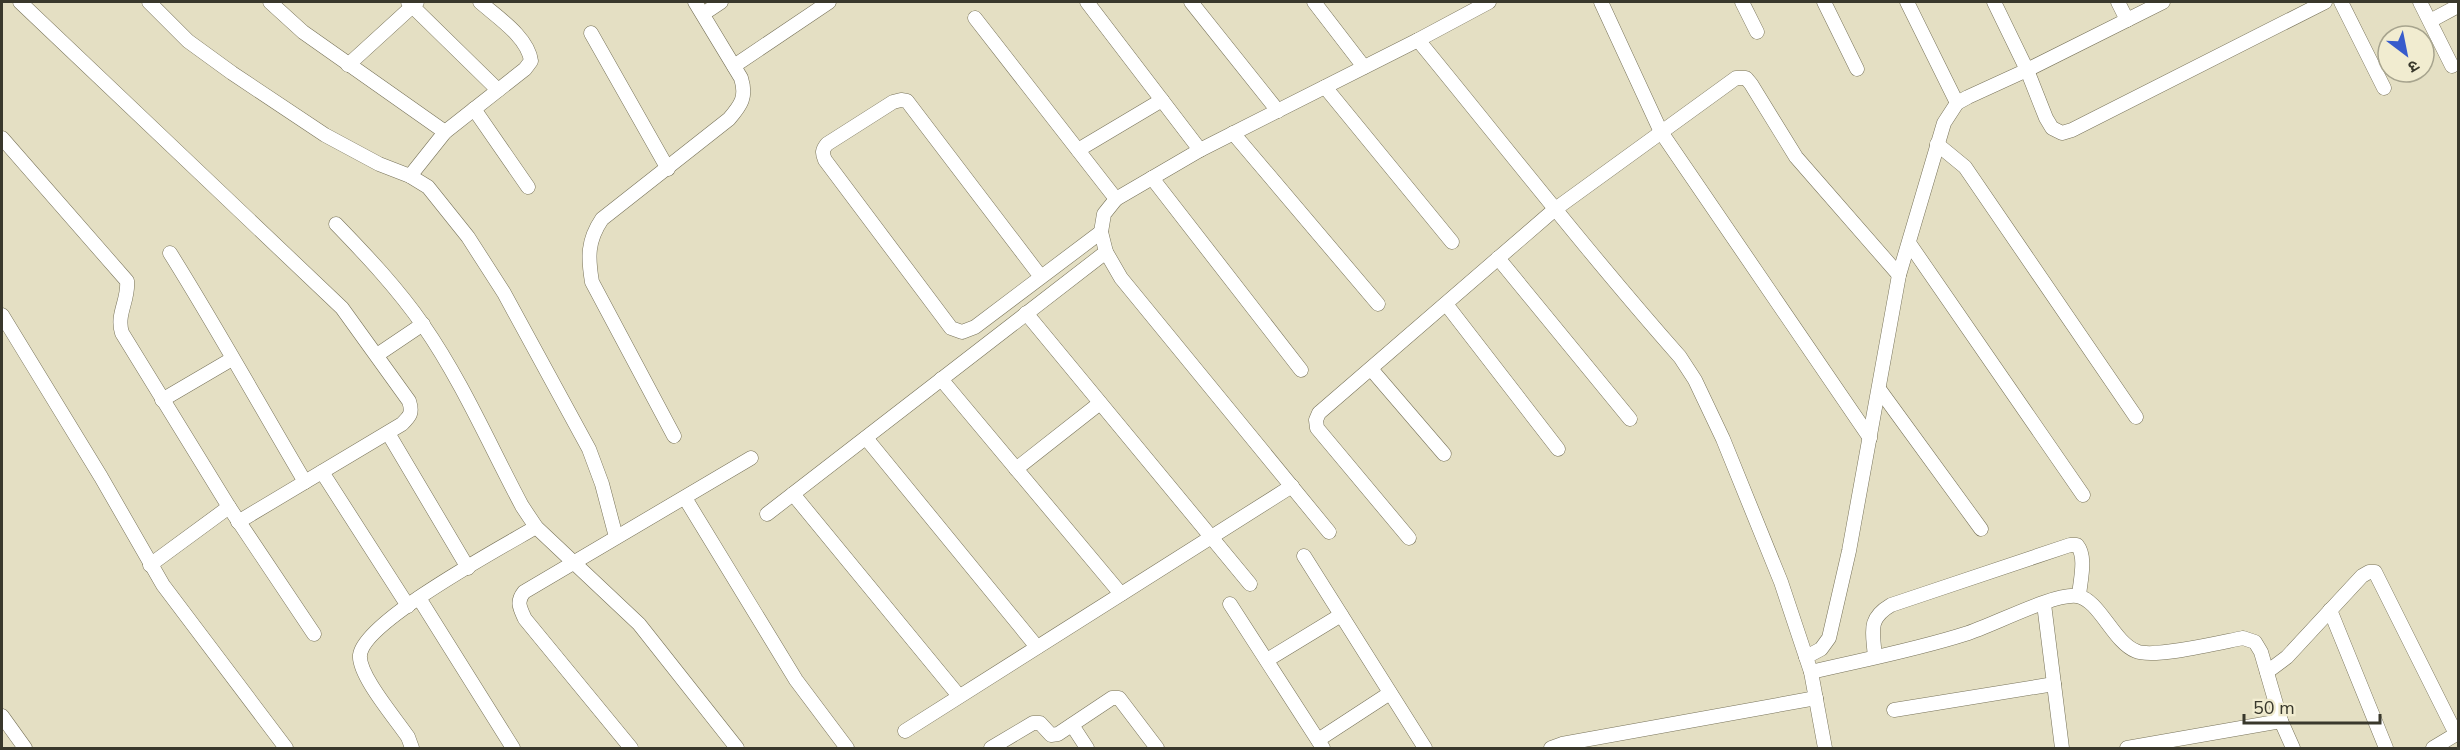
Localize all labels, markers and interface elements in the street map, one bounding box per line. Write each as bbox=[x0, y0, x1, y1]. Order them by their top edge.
north arrow bbox=[2376, 24, 2436, 84]
text: उ bbox=[2403, 54, 2423, 78]
scale bar bbox=[2244, 687, 2380, 725]
text: 50 m bbox=[2253, 696, 2295, 720]

